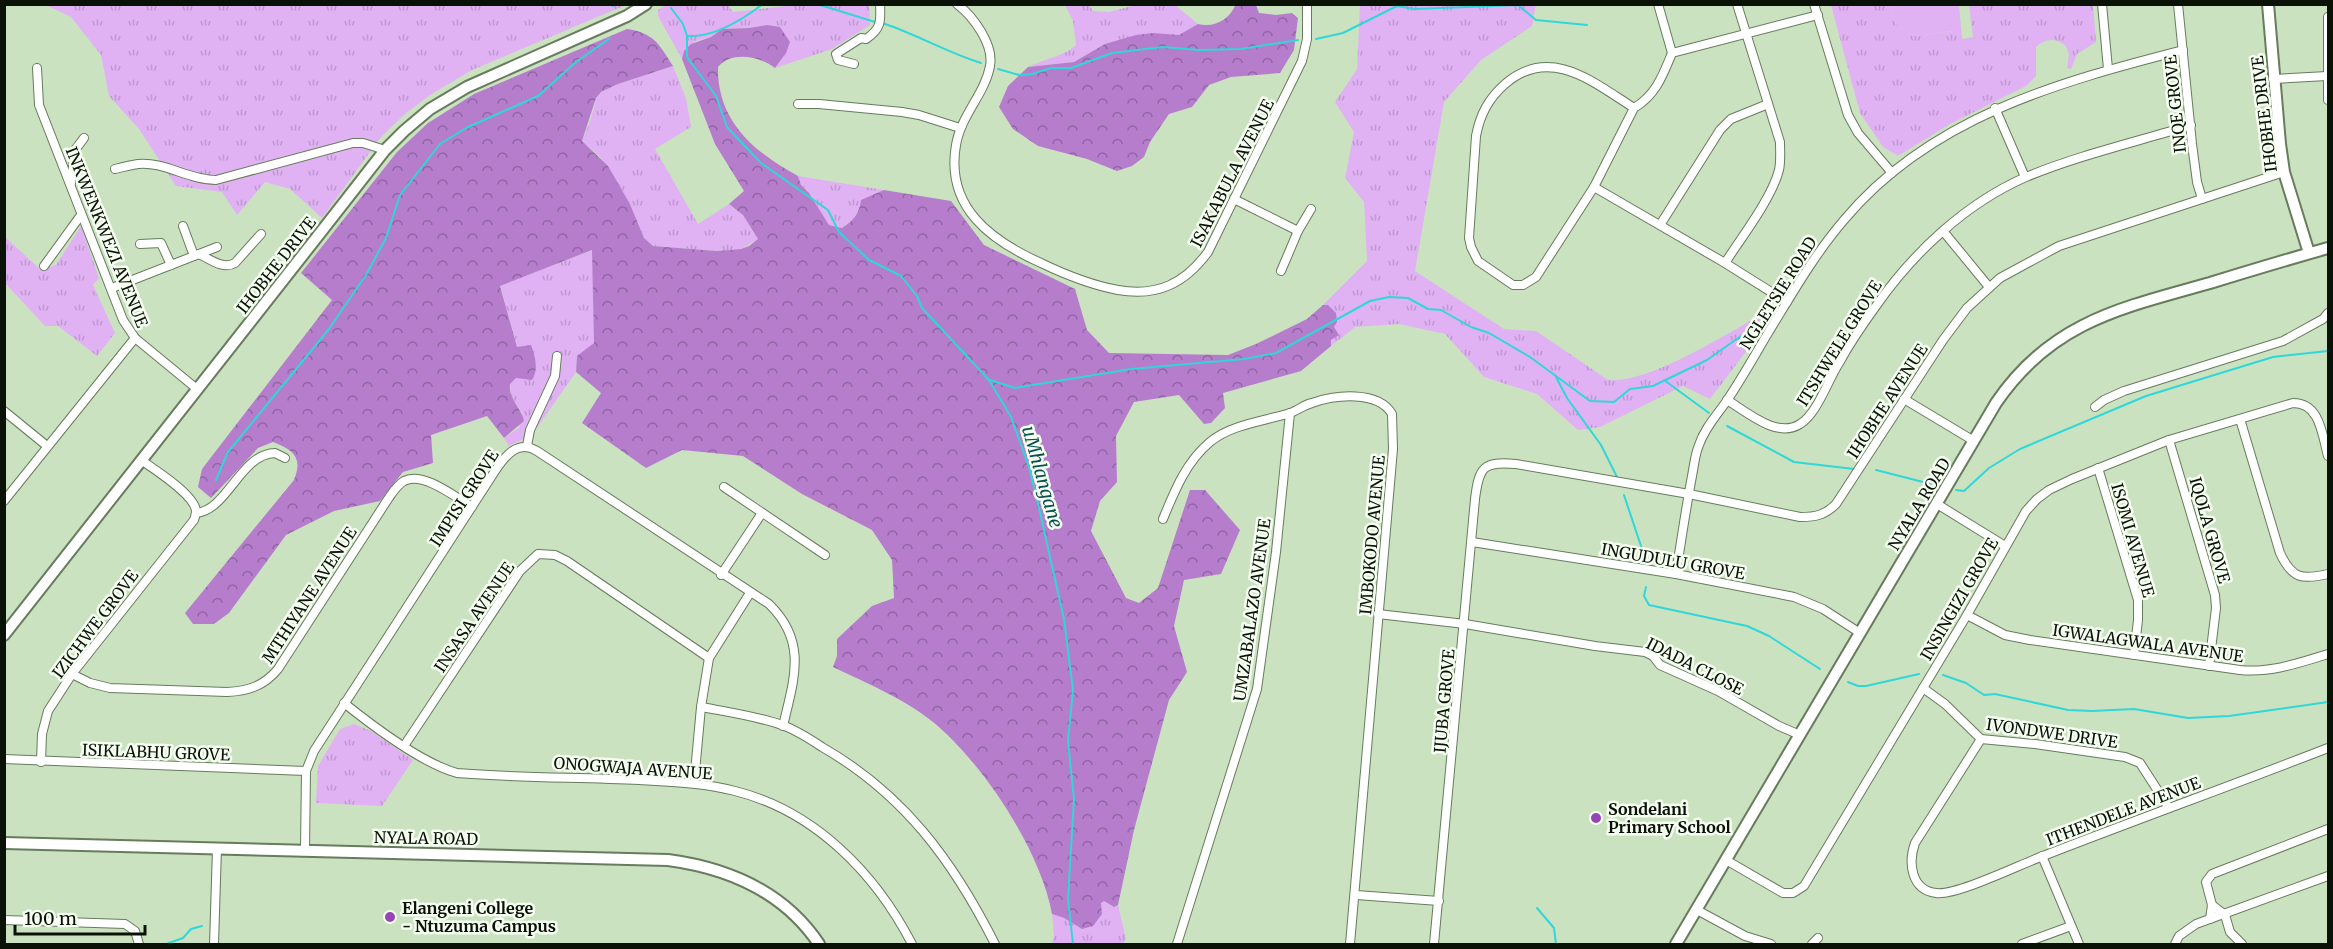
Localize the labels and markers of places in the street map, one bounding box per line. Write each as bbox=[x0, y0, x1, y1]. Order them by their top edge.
place label: Sondelani Primary School bbox=[1608, 799, 1731, 837]
marker: Sondelani Primary School bbox=[1589, 811, 1603, 825]
place label: Elangeni College - Ntuzuma Campus bbox=[402, 898, 556, 936]
marker: Elangeni College - Ntuzuma Campus bbox=[383, 910, 397, 924]

